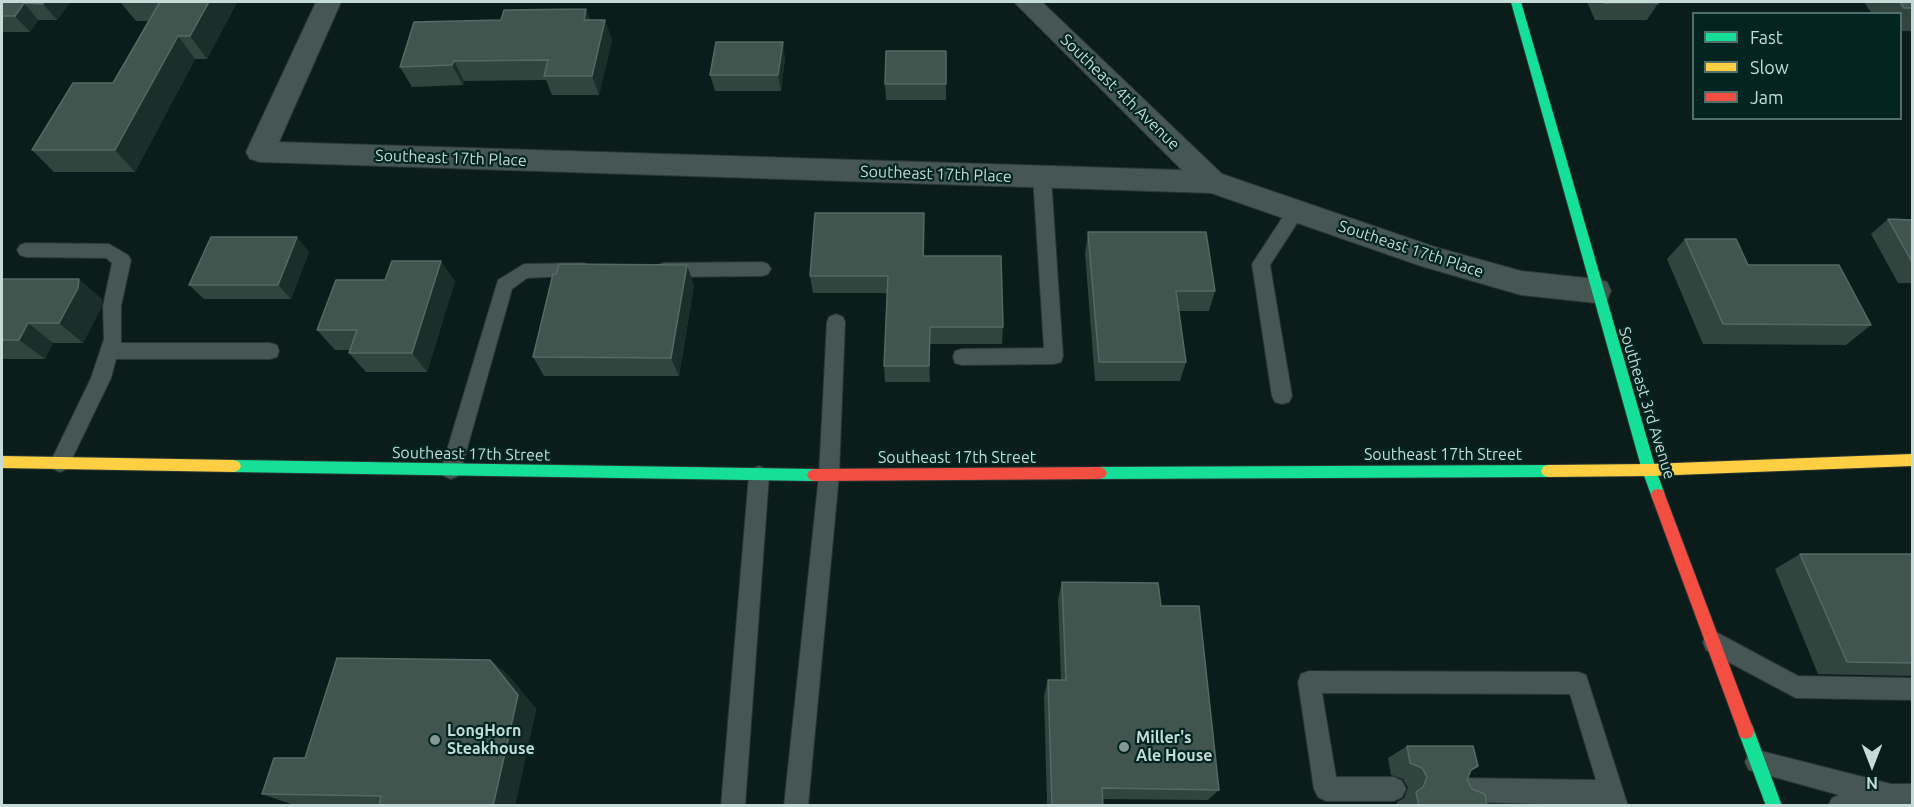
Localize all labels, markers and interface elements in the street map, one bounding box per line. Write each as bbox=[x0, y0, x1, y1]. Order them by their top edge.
legend bbox=[1692, 12, 1902, 120]
text: Fast bbox=[1750, 27, 1783, 47]
street label: Southeast 4th Avenue bbox=[1056, 30, 1184, 154]
text: Slow bbox=[1750, 57, 1789, 77]
text: Jam bbox=[1750, 87, 1784, 107]
street label: Southeast 17th Place bbox=[375, 146, 527, 170]
street label: Southeast 17th Place bbox=[860, 162, 1012, 186]
street label: Southeast 17th Place bbox=[1336, 216, 1486, 282]
street label: Southeast 3rd Avenue bbox=[1615, 325, 1679, 481]
street label: Southeast 17th Street bbox=[392, 443, 550, 465]
street label: Southeast 17th Street bbox=[1364, 445, 1522, 465]
street label: Southeast 17th Street bbox=[878, 448, 1036, 468]
place label: LongHorn Steakhouse bbox=[447, 721, 535, 759]
place label: Miller's Ale House bbox=[1136, 728, 1212, 766]
marker: LongHorn Steakhouse bbox=[428, 733, 442, 747]
north arrow bbox=[1842, 735, 1902, 795]
marker: Miller's Ale House bbox=[1117, 740, 1131, 754]
text: N bbox=[1866, 774, 1878, 792]

